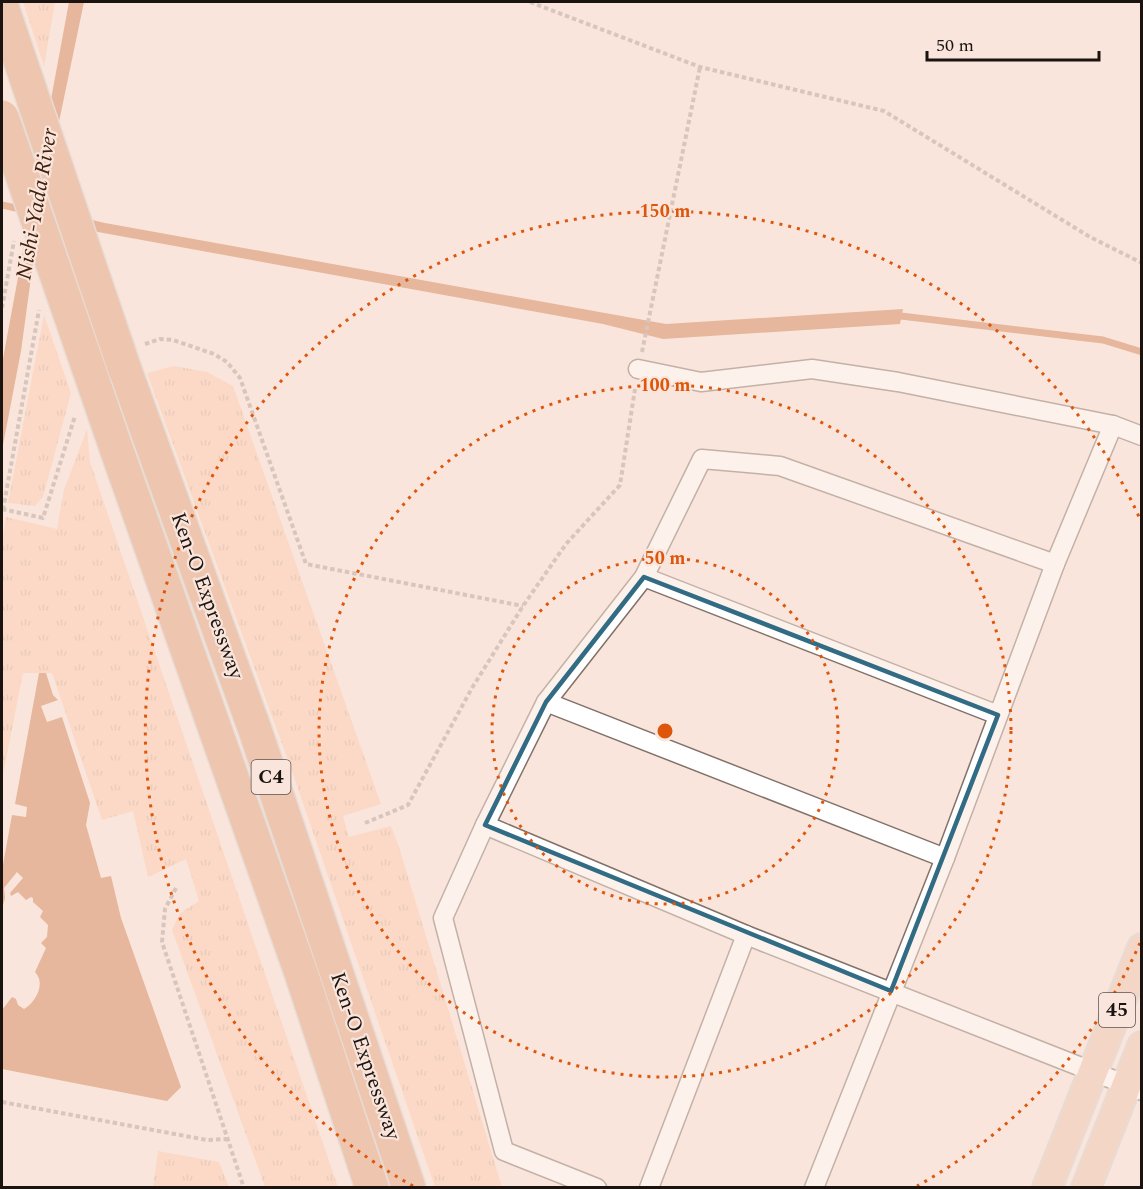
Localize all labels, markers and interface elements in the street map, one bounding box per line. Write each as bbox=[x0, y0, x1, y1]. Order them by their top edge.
scale bar bbox=[927, 24, 1100, 62]
text: 50 m bbox=[936, 32, 974, 59]
water label: Nishi-Yada River bbox=[7, 125, 67, 282]
text: 150 m bbox=[639, 198, 691, 225]
text: 100 m bbox=[639, 372, 691, 399]
street label: Ken-O Expressway bbox=[162, 508, 252, 685]
text: 50 m bbox=[645, 545, 685, 572]
centre of rings bbox=[655, 721, 675, 741]
road number: C4 bbox=[252, 760, 290, 794]
street label: Ken-O Expressway bbox=[321, 968, 409, 1145]
road number: 45 bbox=[1099, 993, 1135, 1027]

